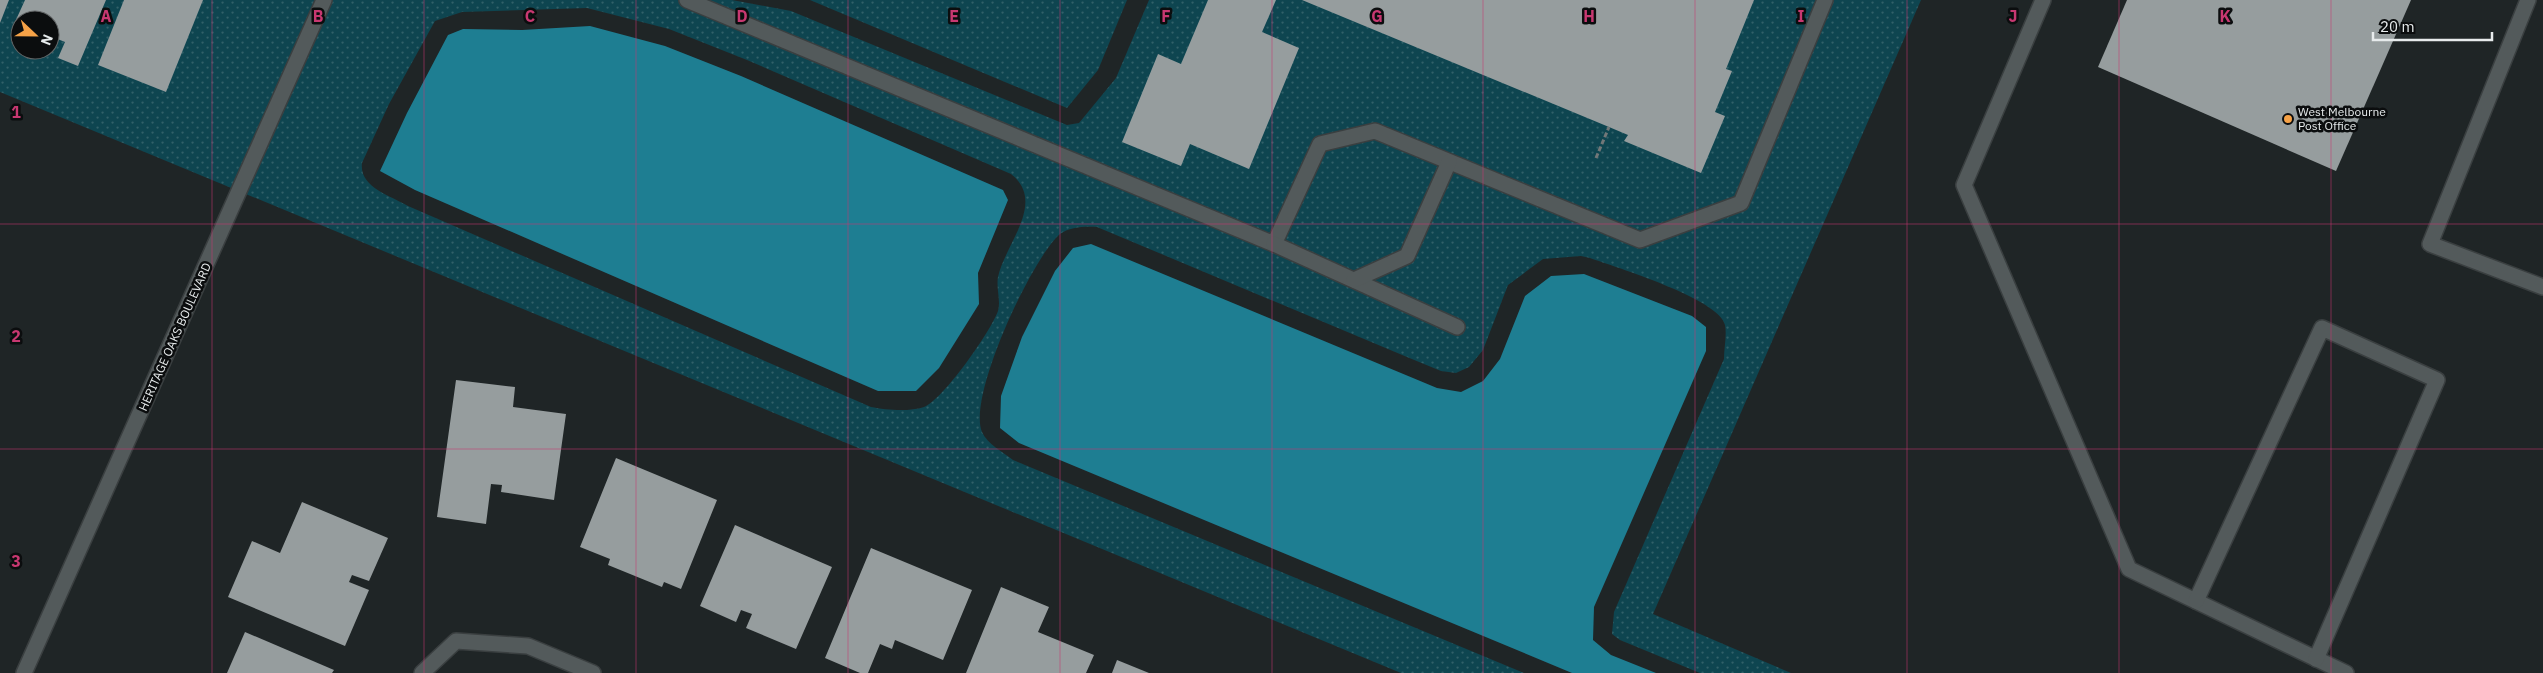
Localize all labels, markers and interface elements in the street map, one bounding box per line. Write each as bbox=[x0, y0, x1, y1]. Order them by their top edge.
text: A bbox=[101, 6, 112, 26]
text: B bbox=[313, 6, 324, 26]
text: C bbox=[525, 6, 535, 26]
text: D bbox=[736, 6, 748, 26]
text: E bbox=[949, 6, 959, 26]
text: F bbox=[1161, 6, 1171, 26]
text: G bbox=[1371, 6, 1383, 26]
text: H bbox=[1583, 6, 1595, 26]
text: I bbox=[1798, 6, 1805, 26]
text: J bbox=[2009, 6, 2017, 26]
text: K bbox=[2219, 6, 2231, 26]
north arrow bbox=[10, 10, 60, 60]
scale bar bbox=[2373, 10, 2492, 42]
text: 20 m bbox=[2380, 17, 2415, 36]
text: N bbox=[37, 32, 57, 48]
text: 1 bbox=[11, 102, 21, 122]
place label: West Melbourne Post Office bbox=[2298, 104, 2386, 133]
marker: West Melbourne Post Office bbox=[2282, 113, 2294, 125]
street label: HERITAGE OAKS BOULEVARD bbox=[135, 260, 214, 413]
text: 2 bbox=[11, 326, 21, 346]
text: 3 bbox=[11, 551, 21, 571]

